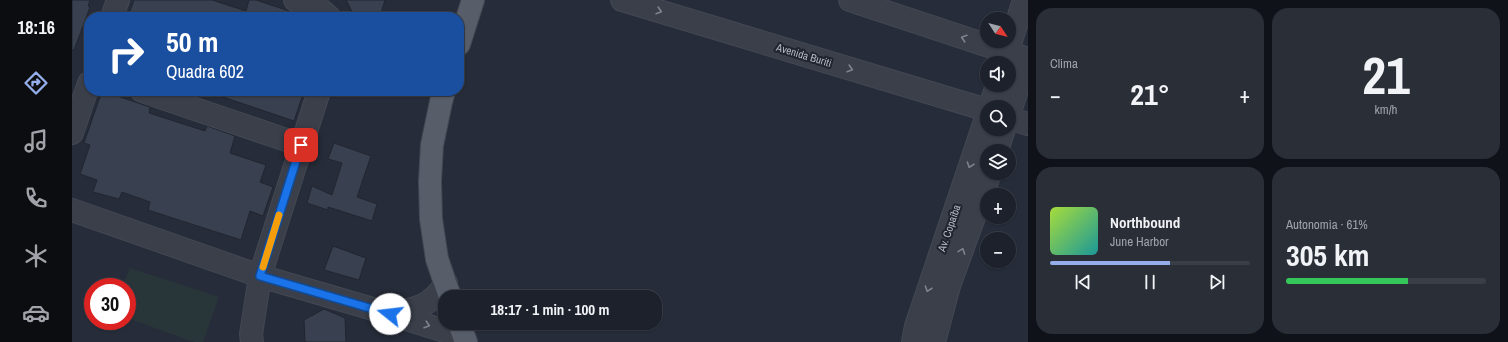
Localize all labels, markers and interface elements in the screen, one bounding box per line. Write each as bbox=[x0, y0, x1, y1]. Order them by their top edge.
one-way arrow bbox=[655, 6, 662, 15]
north arrow bbox=[980, 12, 1016, 48]
map controls bbox=[980, 12, 1016, 268]
text: 18:16 bbox=[17, 15, 55, 40]
text: 50 m bbox=[166, 23, 218, 61]
icon: right bbox=[100, 28, 152, 80]
one-way arrow bbox=[961, 34, 968, 43]
street label: Avenida Buriti bbox=[774, 40, 833, 70]
text: 21 bbox=[1362, 40, 1410, 110]
text: Clima bbox=[1050, 55, 1078, 72]
button: sound bbox=[980, 56, 1016, 92]
text: Quadra 602 bbox=[166, 59, 244, 84]
one-way arrow bbox=[847, 64, 854, 73]
icon: directions bbox=[22, 69, 50, 97]
text: 21° bbox=[1130, 74, 1170, 114]
text: − bbox=[1050, 80, 1061, 110]
text: + bbox=[1239, 80, 1250, 110]
button: search bbox=[980, 100, 1016, 136]
text: km/h bbox=[1374, 101, 1398, 118]
icon: music bbox=[22, 127, 50, 155]
pin bbox=[284, 128, 318, 162]
icon: arrive bbox=[290, 134, 312, 156]
button: layers bbox=[980, 144, 1016, 180]
one-way arrow bbox=[966, 162, 975, 169]
icon: phone bbox=[22, 184, 50, 212]
button: + bbox=[980, 188, 1016, 224]
street label: Av. Copaíba bbox=[934, 203, 964, 254]
text: Northbound bbox=[1110, 212, 1180, 233]
text: Autonomia · 61% bbox=[1286, 216, 1368, 233]
button: − bbox=[980, 232, 1016, 268]
text: June Harbor bbox=[1110, 233, 1169, 250]
text: 305 km bbox=[1286, 235, 1369, 275]
icon: climate bbox=[22, 242, 50, 270]
one-way arrow bbox=[957, 248, 965, 255]
icon: previous bbox=[1072, 271, 1094, 293]
icon: pause bbox=[1139, 271, 1161, 293]
icon: next bbox=[1206, 271, 1228, 293]
speed limit sign: 30 bbox=[84, 278, 136, 330]
one-way arrow bbox=[924, 285, 933, 292]
position arrow bbox=[369, 293, 411, 335]
icon: car bbox=[22, 299, 50, 327]
text: 18:17 · 1 min · 100 m bbox=[491, 299, 609, 320]
one-way arrow bbox=[423, 320, 430, 329]

